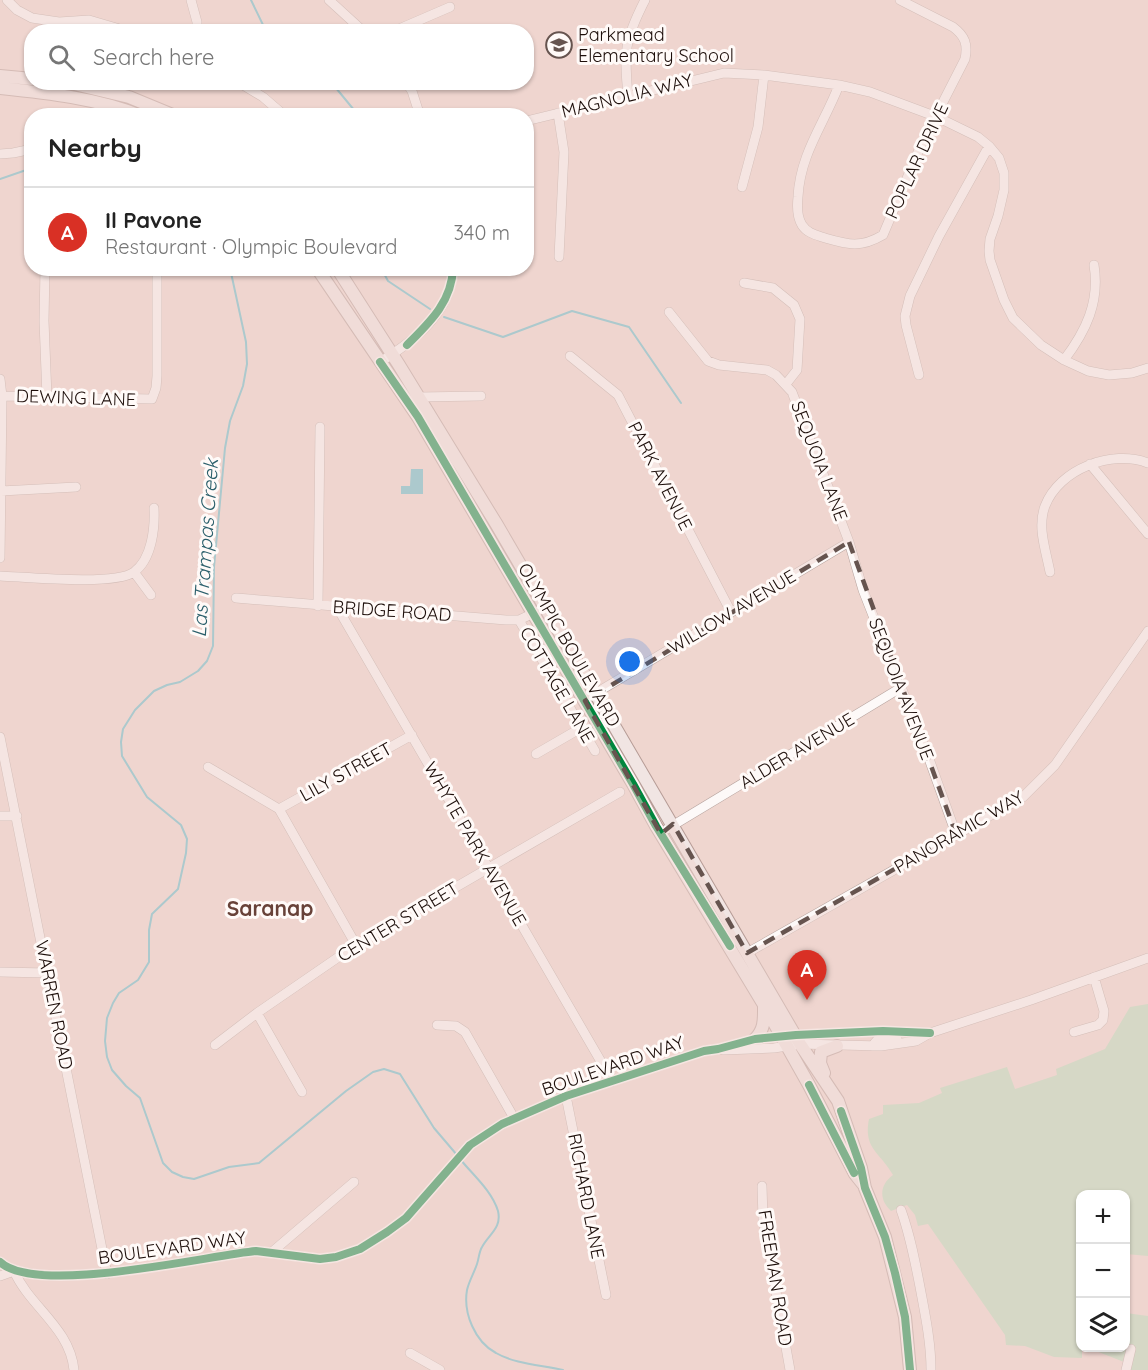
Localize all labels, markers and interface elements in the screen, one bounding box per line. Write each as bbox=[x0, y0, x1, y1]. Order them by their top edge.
place label: Parkmead Elementary School bbox=[578, 23, 734, 67]
search box bbox=[24, 24, 534, 90]
school or university icon: Parkmead Elementary School bbox=[544, 30, 574, 60]
icon: search bbox=[45, 41, 78, 74]
text: Search here bbox=[93, 43, 214, 71]
street label: MAGNOLIA WAY bbox=[559, 68, 695, 123]
street label: POPLAR DRIVE bbox=[880, 99, 953, 222]
text: Nearby bbox=[48, 131, 142, 164]
text: Il Pavone bbox=[105, 206, 202, 234]
text: A bbox=[61, 220, 74, 245]
text: 340 m bbox=[453, 220, 510, 245]
text: Restaurant · Olympic Boulevard bbox=[105, 234, 397, 259]
street label: DEWING LANE bbox=[16, 384, 136, 411]
street label: SEQUOIA LANE bbox=[786, 398, 853, 524]
street label: PARK AVENUE bbox=[623, 417, 698, 534]
water label: Las Trampas Creek bbox=[186, 456, 223, 638]
street label: OLYMPIC BOULEVARD bbox=[513, 559, 626, 731]
street label: WILLOW AVENUE bbox=[664, 564, 800, 659]
street label: BRIDGE ROAD bbox=[332, 595, 452, 626]
street label: SEQUOIA AVENUE bbox=[864, 615, 939, 763]
street label: COTTAGE LANE bbox=[515, 623, 600, 747]
your location bbox=[615, 647, 644, 676]
street label: ALDER AVENUE bbox=[735, 707, 858, 794]
street label: LILY STREET bbox=[296, 737, 396, 806]
street label: WHYTE PARK AVENUE bbox=[419, 758, 532, 930]
street label: PANORAMIC WAY bbox=[890, 785, 1028, 878]
street label: CENTER STREET bbox=[333, 876, 463, 967]
district label: Saranap bbox=[227, 895, 313, 921]
street label: WARREN ROAD bbox=[31, 938, 78, 1072]
pin: A bbox=[788, 950, 826, 1000]
street label: BOULEVARD WAY bbox=[539, 1030, 687, 1101]
street label: RICHARD LANE bbox=[563, 1131, 610, 1261]
map controls bbox=[1076, 1190, 1130, 1352]
button: + bbox=[1076, 1190, 1130, 1244]
street label: FREEMAN ROAD bbox=[753, 1208, 798, 1348]
street label: BOULEVARD WAY bbox=[97, 1226, 247, 1269]
button: − bbox=[1076, 1244, 1130, 1298]
button: layers bbox=[1076, 1298, 1130, 1352]

